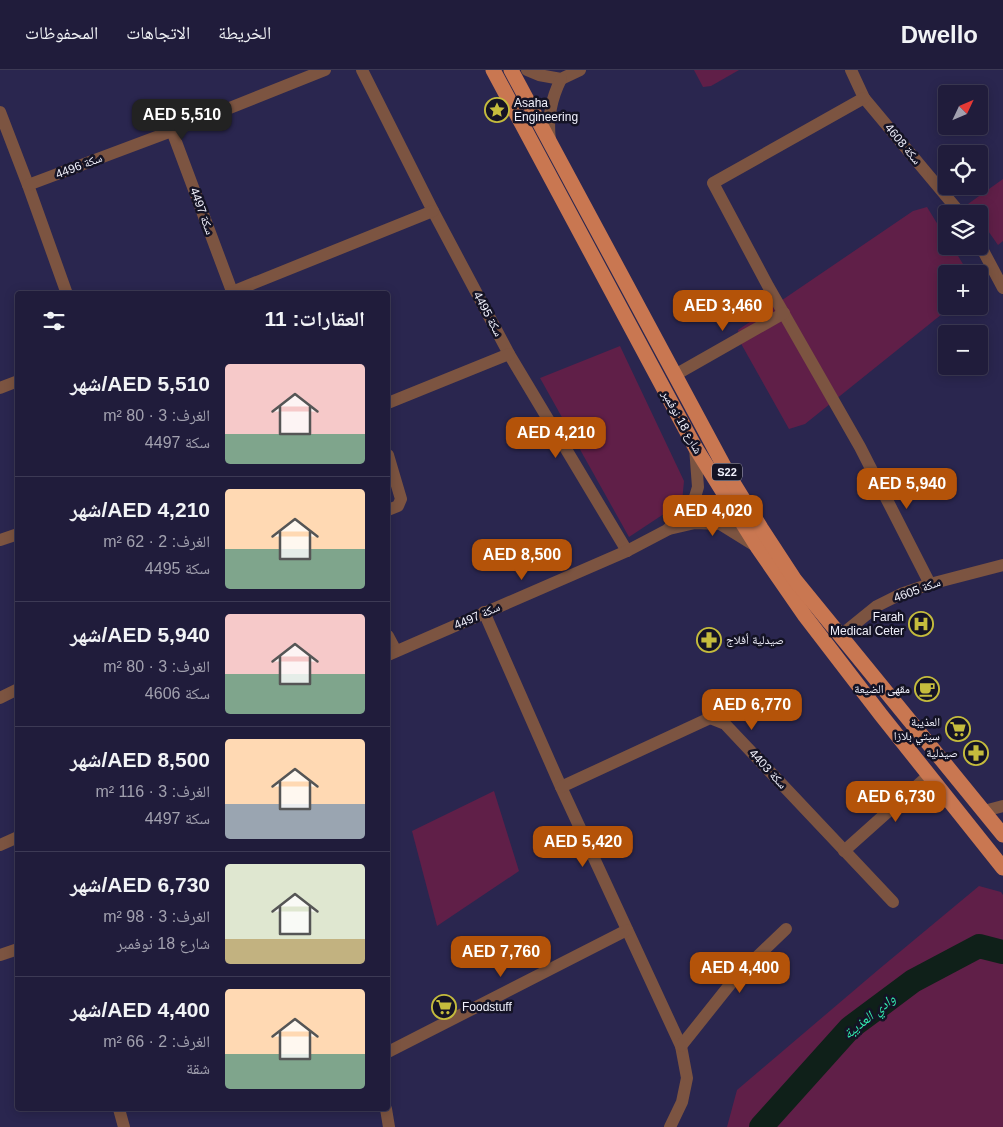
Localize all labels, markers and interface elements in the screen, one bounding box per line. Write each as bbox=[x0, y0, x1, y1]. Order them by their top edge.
text: Dwello bbox=[901, 21, 978, 48]
text: المحفوظات bbox=[25, 23, 98, 43]
text: الاتجاهات bbox=[126, 23, 190, 43]
text: الخريطة bbox=[218, 23, 271, 43]
north arrow bbox=[938, 85, 988, 135]
map controls bbox=[938, 85, 988, 375]
place label: Asaha Engineering bbox=[514, 96, 578, 124]
place icon: Asaha Engineering bbox=[484, 97, 510, 123]
pin: AED 5,510 bbox=[125, 98, 239, 141]
text: AED 5,510 bbox=[143, 106, 221, 123]
street label: سكة 4608 bbox=[882, 121, 924, 167]
button: locate bbox=[938, 145, 988, 195]
street label: سكة 4496 bbox=[54, 151, 104, 181]
street label: سكة 4497 bbox=[187, 186, 217, 236]
button: layers bbox=[938, 205, 988, 255]
button: + bbox=[938, 265, 988, 315]
street label: سكة 4495 bbox=[470, 289, 506, 339]
pin: AED 3,460 bbox=[666, 290, 780, 332]
text: AED 3,460 bbox=[684, 297, 762, 314]
icon: filters bbox=[40, 307, 68, 335]
text: العقارات: 11 bbox=[265, 307, 365, 330]
button: − bbox=[938, 325, 988, 375]
text: AED 5,510/شهر bbox=[70, 372, 210, 395]
icon: home bbox=[265, 384, 325, 444]
street label: شارع 18 نوفمبر bbox=[658, 387, 705, 457]
text: الغرف: 3 · 80 m² bbox=[103, 407, 210, 424]
pin: AED 4,210 bbox=[499, 416, 613, 459]
text: AED 4,210 bbox=[517, 424, 595, 441]
text: سكة 4497 bbox=[145, 434, 210, 451]
road number: S22 bbox=[712, 464, 742, 481]
pin: AED 5,940 bbox=[850, 468, 964, 510]
text: AED 5,940 bbox=[868, 475, 946, 492]
pin: AED 4,020 bbox=[656, 494, 770, 537]
text: AED 4,210/شهر bbox=[70, 498, 210, 521]
text: AED 4,020 bbox=[674, 502, 752, 519]
icon: home bbox=[265, 509, 325, 569]
text: الغرف: 2 · 62 m² bbox=[103, 533, 210, 550]
pin: AED 8,500 bbox=[465, 538, 579, 581]
text: AED 8,500 bbox=[483, 546, 561, 563]
text: سكة 4495 bbox=[145, 560, 210, 577]
street label: سكة 4605 bbox=[892, 575, 942, 605]
street label: سكة 4497 bbox=[452, 600, 502, 632]
place label: Farah Medical Ceter bbox=[830, 610, 904, 638]
hospital icon: Farah Medical Ceter bbox=[908, 611, 934, 637]
text: AED 5,940/شهر bbox=[70, 623, 210, 646]
pharmacy icon: صيدلية أفلاج bbox=[696, 627, 722, 653]
place label: صيدلية أفلاج bbox=[726, 633, 784, 647]
icon: home bbox=[265, 634, 325, 694]
text: الغرف: 3 · 80 m² bbox=[103, 658, 210, 675]
cafe icon: مقهى الضيعة bbox=[914, 676, 940, 702]
place label: مقهى الضيعة bbox=[854, 682, 910, 696]
text: سكة 4606 bbox=[145, 685, 210, 702]
pin: AED 6,770 bbox=[695, 688, 809, 731]
text: AED 6,770 bbox=[713, 696, 791, 713]
place label: العذيبة سيتي بلازا bbox=[894, 715, 940, 746]
supermarket icon: العذيبة سيتي بلازا bbox=[945, 716, 971, 742]
pharmacy icon: صيدلية bbox=[963, 740, 989, 766]
street label: سكة 4403 bbox=[746, 746, 790, 792]
place label: صيدلية bbox=[926, 746, 958, 760]
text: AED 8,500/شهر bbox=[70, 748, 210, 771]
icon: home bbox=[265, 759, 325, 819]
pin: AED 6,730 bbox=[839, 780, 953, 823]
text: الغرف: 3 · 116 m² bbox=[96, 783, 210, 800]
text: AED 6,730 bbox=[857, 788, 935, 805]
text: سكة 4497 bbox=[145, 810, 210, 827]
pin: AED 5,420 bbox=[526, 826, 640, 868]
text: AED 5,420 bbox=[544, 833, 622, 850]
text: AED 6,730/شهر bbox=[70, 873, 210, 896]
icon: home bbox=[265, 884, 325, 944]
text: الغرف: 3 · 98 m² bbox=[103, 908, 210, 925]
text: شارع 18 نوفمبر bbox=[117, 935, 210, 952]
pin: AED 7,760 bbox=[444, 936, 558, 978]
text: AED 7,760 bbox=[462, 943, 540, 960]
pin: AED 4,400 bbox=[683, 952, 797, 994]
text: AED 4,400 bbox=[701, 959, 779, 976]
water label: وادي العذيبة bbox=[840, 990, 901, 1045]
supermarket icon: Foodstuff bbox=[431, 994, 457, 1020]
text: AED 4,400/شهر bbox=[70, 998, 210, 1021]
place label: Foodstuff bbox=[462, 1000, 512, 1014]
icon: home bbox=[265, 1009, 325, 1069]
text: الغرف: 2 · 66 m² bbox=[103, 1033, 210, 1050]
text: شقة bbox=[186, 1060, 210, 1077]

